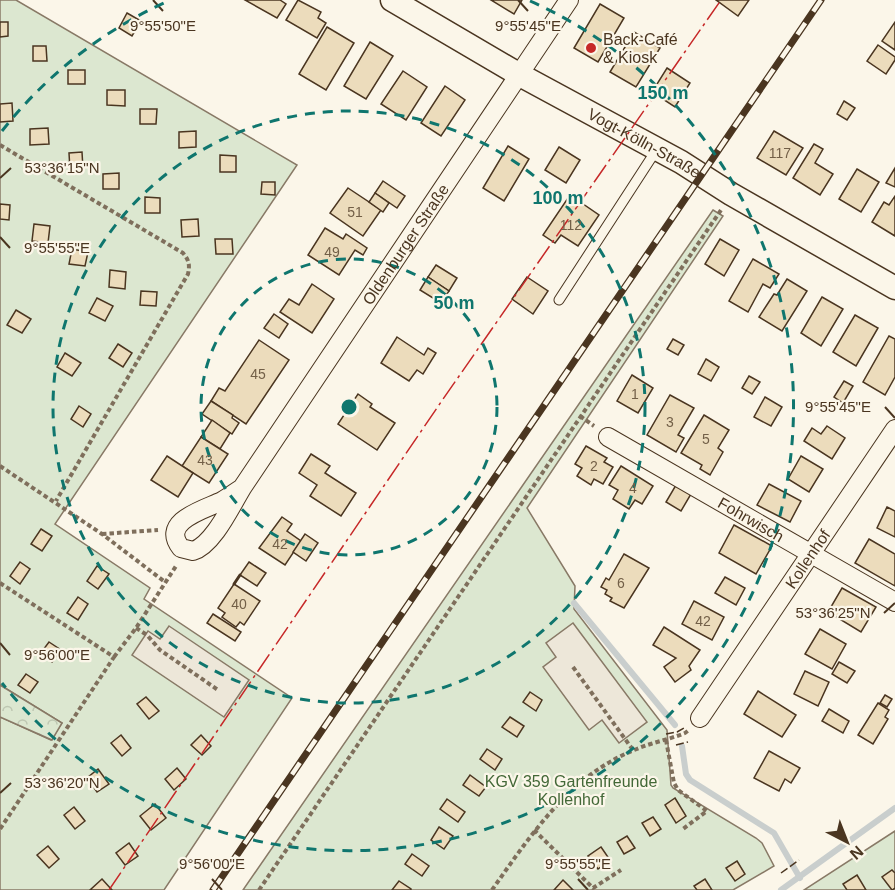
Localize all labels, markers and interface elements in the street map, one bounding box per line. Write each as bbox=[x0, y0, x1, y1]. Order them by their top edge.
text: 9°55'50"E bbox=[130, 17, 196, 34]
text: 9°55'45"E bbox=[495, 17, 561, 34]
place label: Back-Café & Kiosk bbox=[603, 31, 678, 66]
marker: Back-Café & Kiosk bbox=[584, 41, 598, 55]
text: 150 m bbox=[637, 83, 689, 103]
street label: Vogt-Kölln-Straße bbox=[585, 105, 704, 181]
house number: 117 bbox=[769, 145, 791, 161]
text: 53°36'15"N bbox=[24, 159, 100, 176]
street label: Oldenburger Straße bbox=[359, 181, 452, 308]
text: 100 m bbox=[532, 188, 584, 208]
house number: 51 bbox=[347, 204, 363, 220]
house number: 112 bbox=[560, 217, 582, 233]
text: 9°55'55"E bbox=[24, 239, 90, 256]
house number: 49 bbox=[324, 244, 340, 260]
text: 50 m bbox=[433, 293, 475, 313]
house number: 45 bbox=[250, 366, 266, 382]
house number: 1 bbox=[631, 386, 639, 402]
centre of rings bbox=[339, 397, 359, 417]
text: 9°55'45"E bbox=[805, 398, 871, 415]
house number: 3 bbox=[666, 414, 674, 430]
house number: 5 bbox=[702, 431, 710, 447]
house number: 43 bbox=[197, 452, 213, 468]
house number: 2 bbox=[590, 458, 598, 474]
house number: 4 bbox=[629, 480, 637, 496]
street label: Fohrwisch bbox=[715, 494, 787, 545]
street label: Kollenhof bbox=[782, 526, 834, 592]
house number: 42 bbox=[272, 536, 288, 552]
house number: 6 bbox=[617, 575, 625, 591]
house number: 40 bbox=[231, 596, 247, 612]
text: 53°36'25"N bbox=[795, 604, 871, 621]
house number: 42 bbox=[695, 613, 711, 629]
text: 9°56'00"E bbox=[24, 646, 90, 663]
park label: KGV 359 Gartenfreunde Kollenhof bbox=[485, 773, 657, 808]
text: 53°36'20"N bbox=[24, 774, 100, 791]
north arrow bbox=[817, 812, 877, 872]
text: N bbox=[847, 843, 867, 863]
text: 9°56'00"E bbox=[179, 855, 245, 872]
text: 9°55'55"E bbox=[545, 855, 611, 872]

